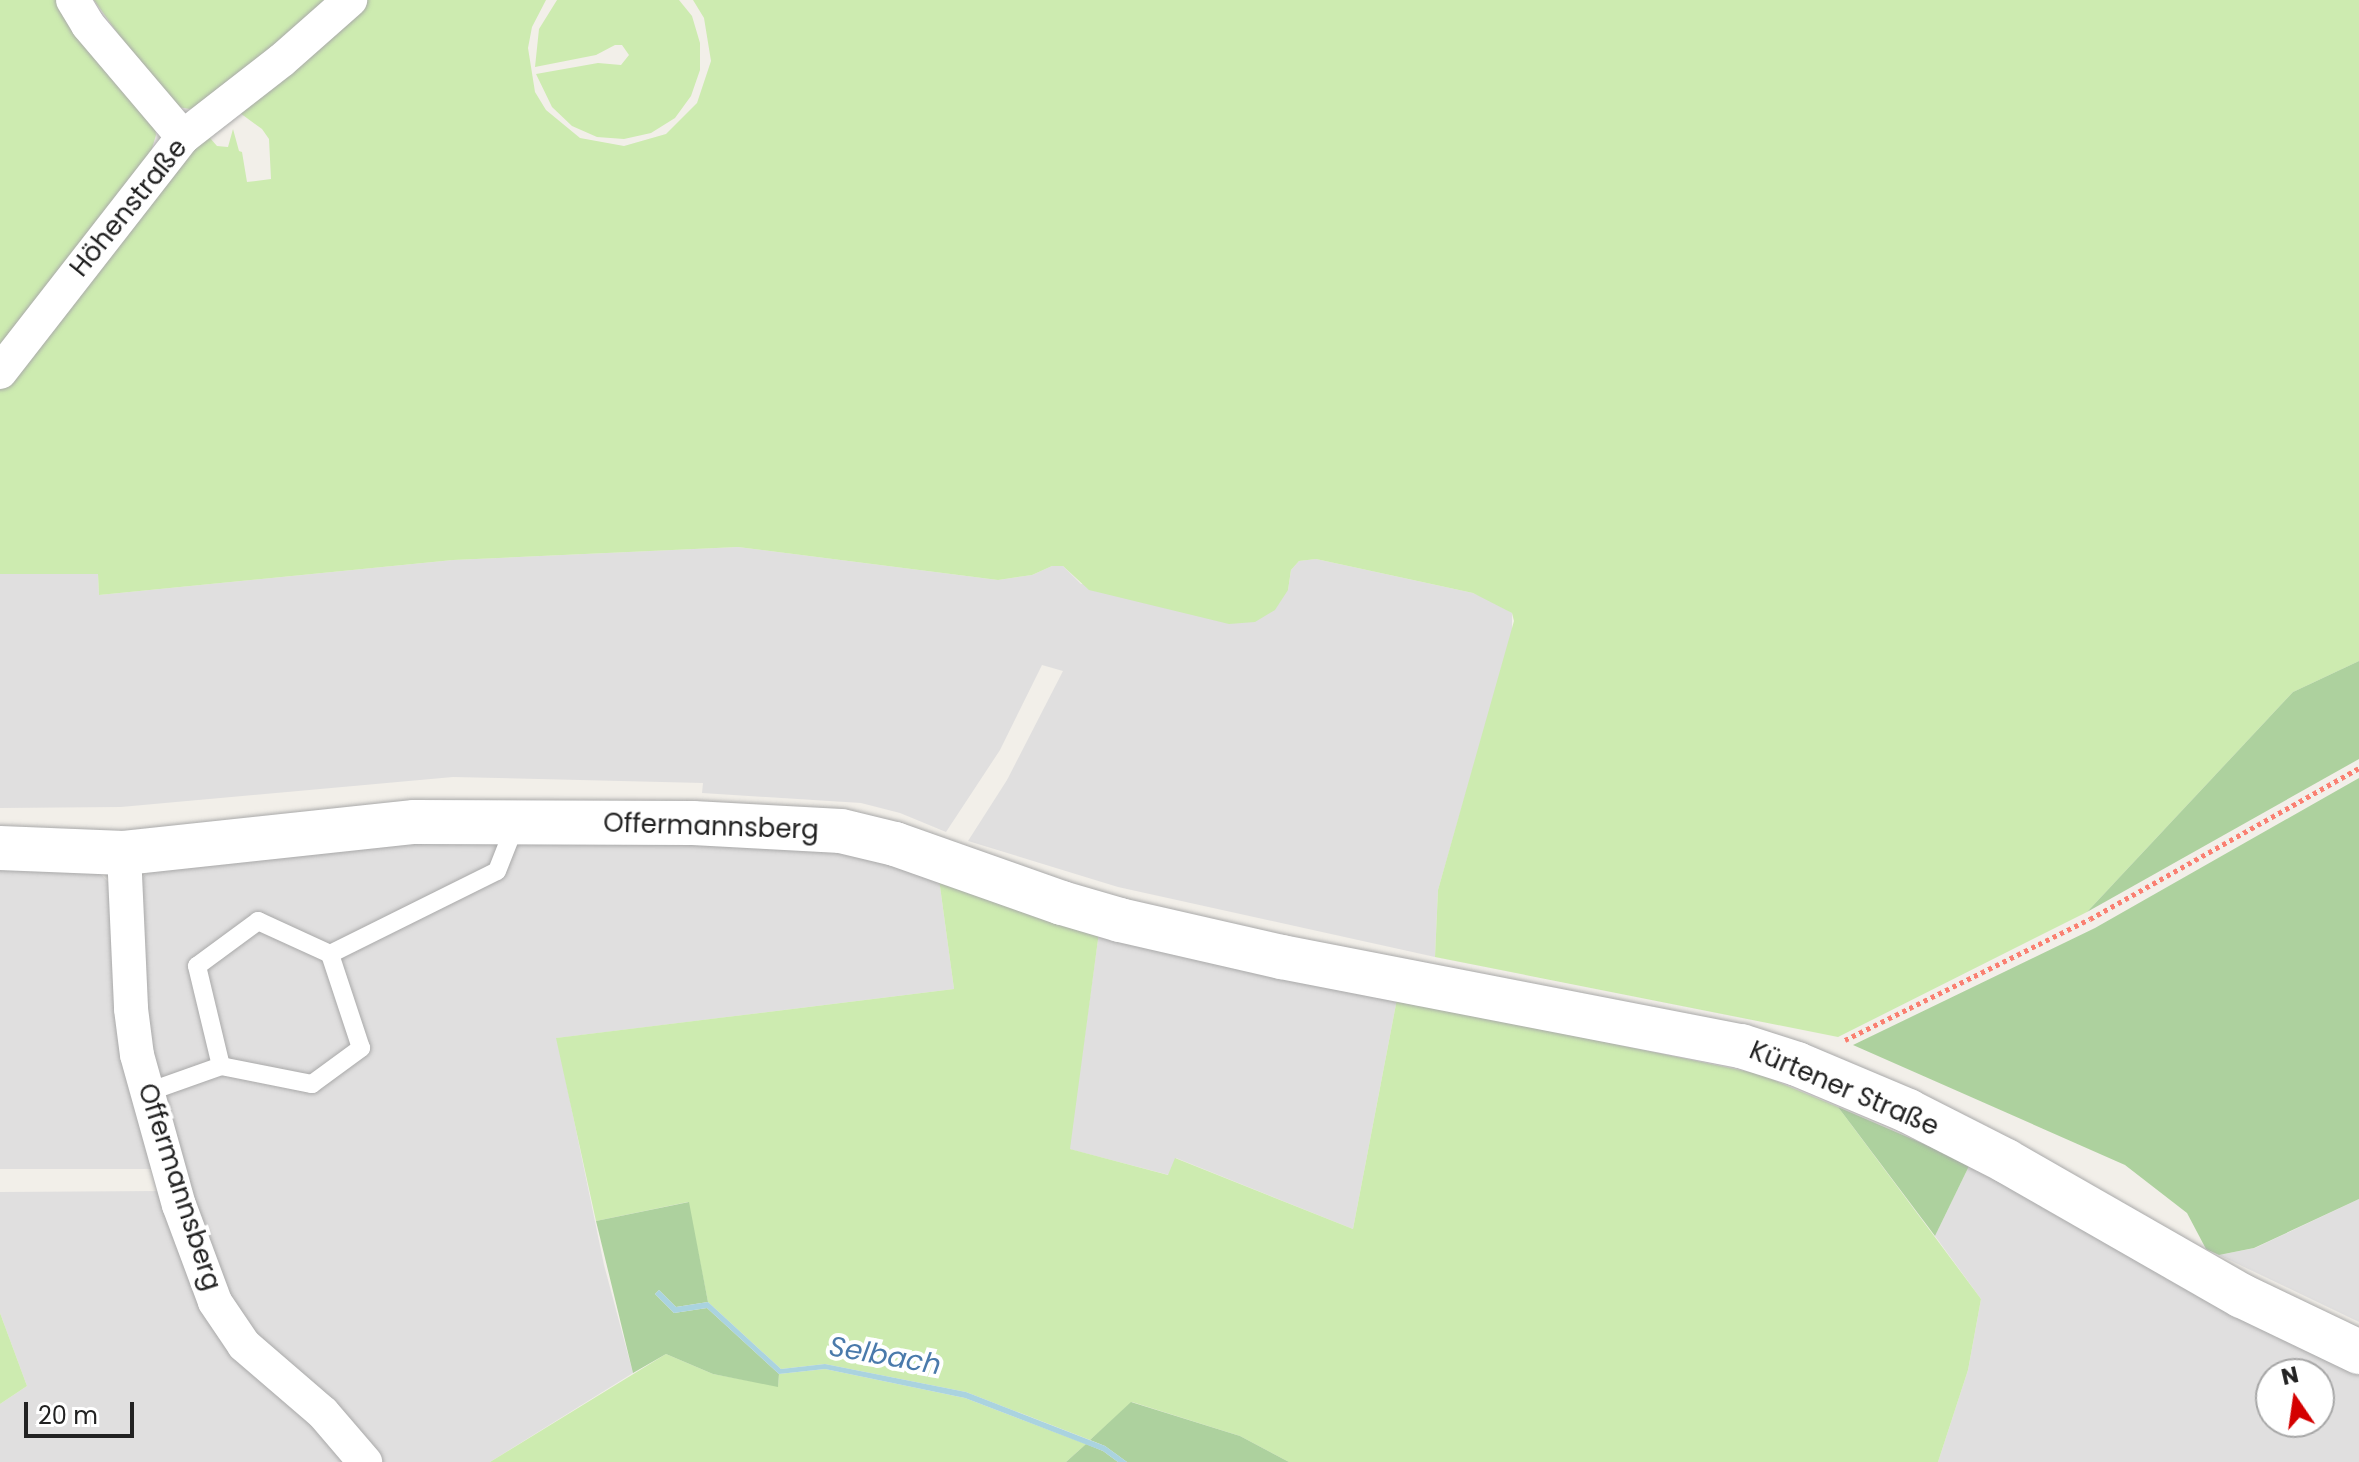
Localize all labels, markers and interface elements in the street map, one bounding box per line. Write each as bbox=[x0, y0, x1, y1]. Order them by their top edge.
street label: Höhenstraße bbox=[64, 133, 194, 283]
street label: Offermannsberg bbox=[603, 808, 819, 846]
street label: Kürtener Straße bbox=[1745, 1035, 1943, 1143]
street label: Offermannsberg bbox=[131, 1080, 227, 1294]
water label: Selbach bbox=[826, 1330, 944, 1382]
north arrow bbox=[2255, 1358, 2335, 1438]
text: N bbox=[2278, 1359, 2301, 1393]
scale bar bbox=[28, 1386, 138, 1436]
text: 20 m bbox=[38, 1399, 98, 1432]

